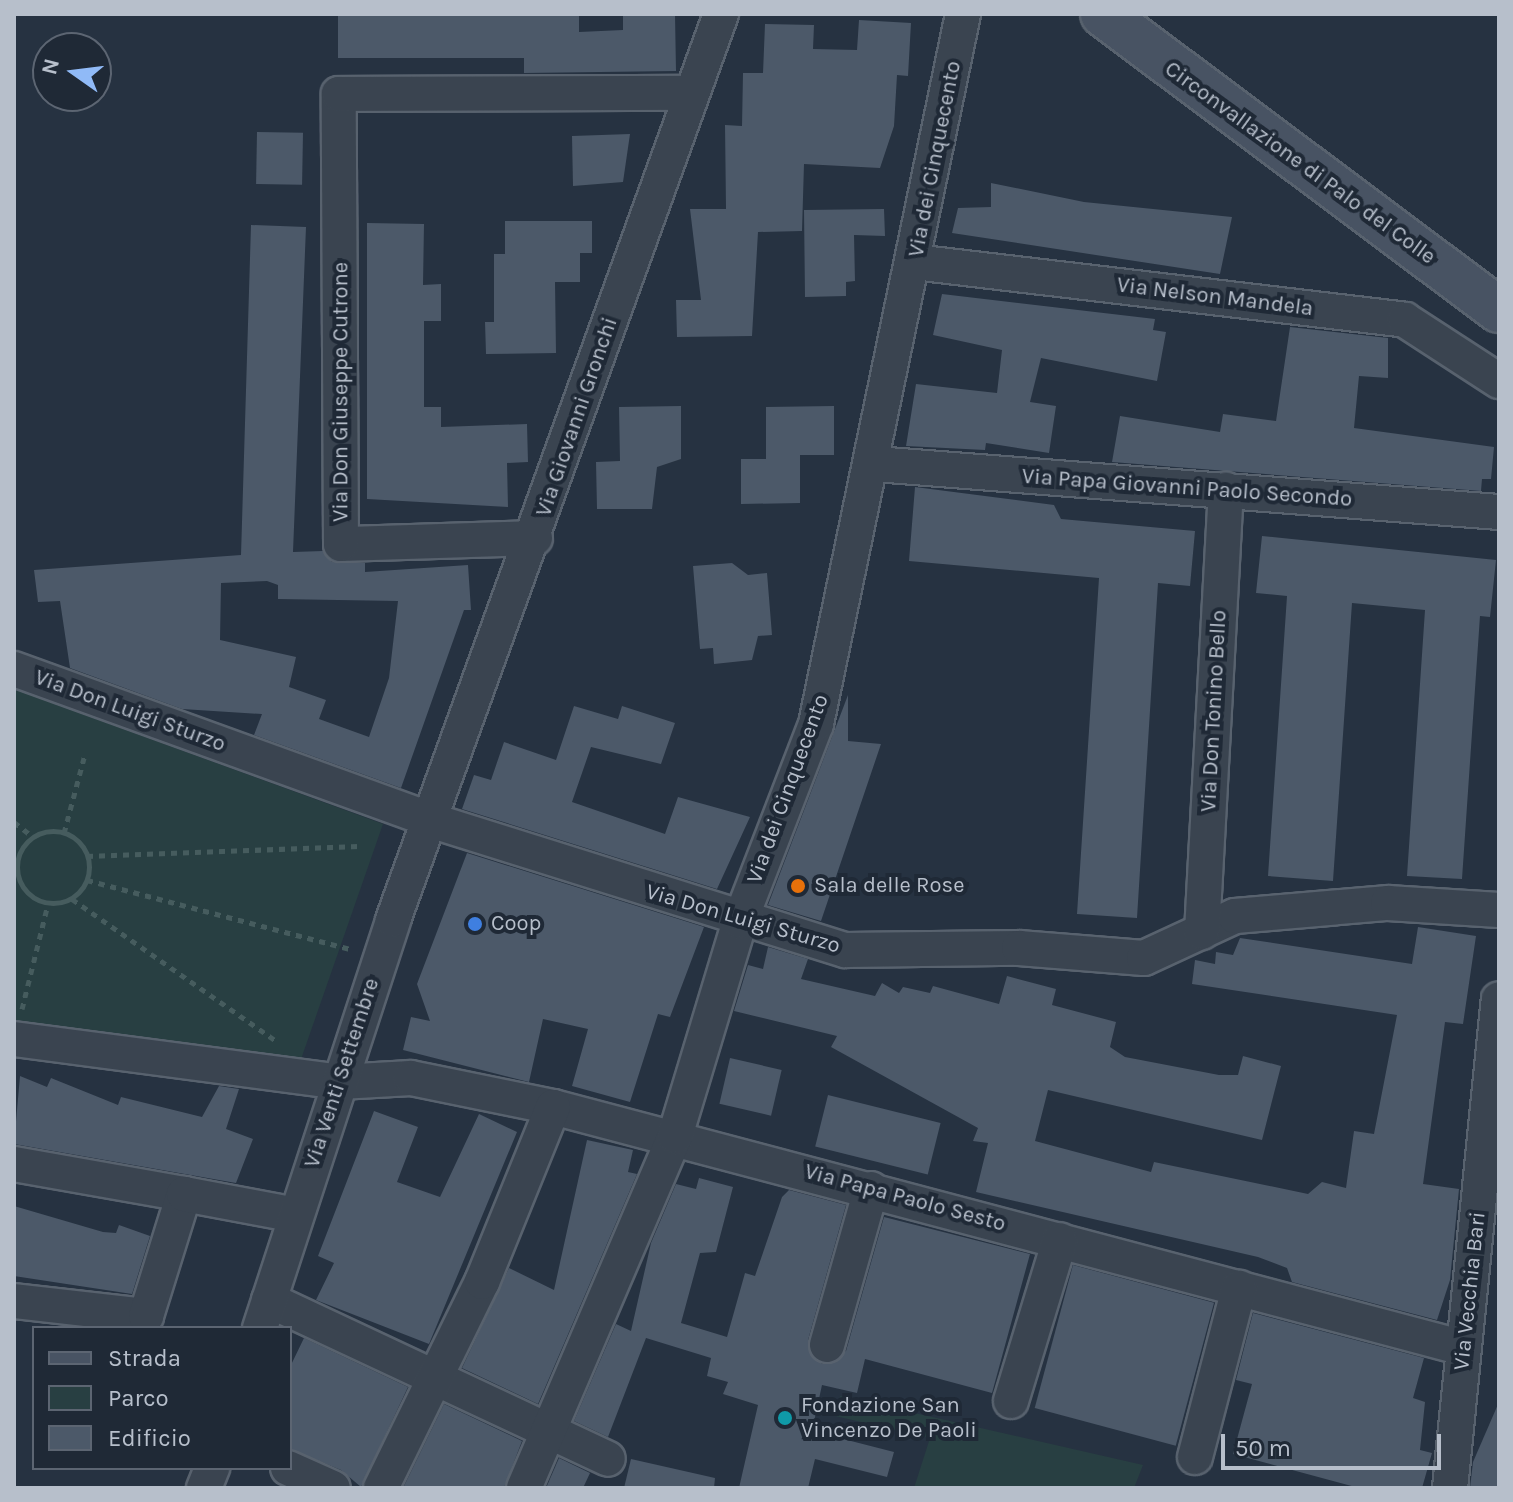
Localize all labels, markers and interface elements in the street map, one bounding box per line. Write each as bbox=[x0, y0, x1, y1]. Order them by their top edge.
north arrow bbox=[32, 32, 112, 112]
text: N bbox=[36, 56, 65, 77]
street label: Circonvallazione di Palo del Colle bbox=[1159, 56, 1441, 270]
street label: Via dei Cinquecento bbox=[903, 59, 967, 259]
street label: Via Don Giuseppe Cutrone bbox=[328, 262, 354, 522]
street label: Via Nelson Mandela bbox=[1115, 272, 1315, 322]
street label: Via Giovanni Gronchi bbox=[530, 314, 624, 520]
street label: Via Papa Giovanni Paolo Secondo bbox=[1021, 463, 1353, 513]
street label: Via Don Tonino Bello bbox=[1196, 609, 1232, 813]
street label: Via Don Luigi Sturzo bbox=[31, 664, 229, 758]
street label: Via dei Cinquecento bbox=[741, 691, 835, 887]
place label: Sala delle Rose bbox=[814, 873, 964, 899]
marker: Sala delle Rose bbox=[789, 877, 807, 895]
street label: Via Don Luigi Sturzo bbox=[643, 879, 843, 959]
place label: Coop bbox=[491, 911, 541, 937]
marker: Coop bbox=[466, 915, 484, 933]
street label: Via Venti Settembre bbox=[299, 975, 385, 1171]
street label: Via Papa Paolo Sesto bbox=[802, 1158, 1008, 1238]
street label: Via Vecchia Bari bbox=[1449, 1210, 1491, 1372]
legend bbox=[32, 1326, 292, 1470]
text: Strada bbox=[108, 1344, 181, 1372]
text: Parco bbox=[108, 1384, 169, 1412]
place label: Fondazione San Vincenzo De Paoli bbox=[801, 1392, 977, 1444]
marker: Fondazione San Vincenzo De Paoli bbox=[776, 1409, 794, 1427]
scale bar bbox=[1225, 1418, 1445, 1468]
text: Edificio bbox=[108, 1424, 191, 1452]
text: 50 m bbox=[1235, 1434, 1291, 1462]

